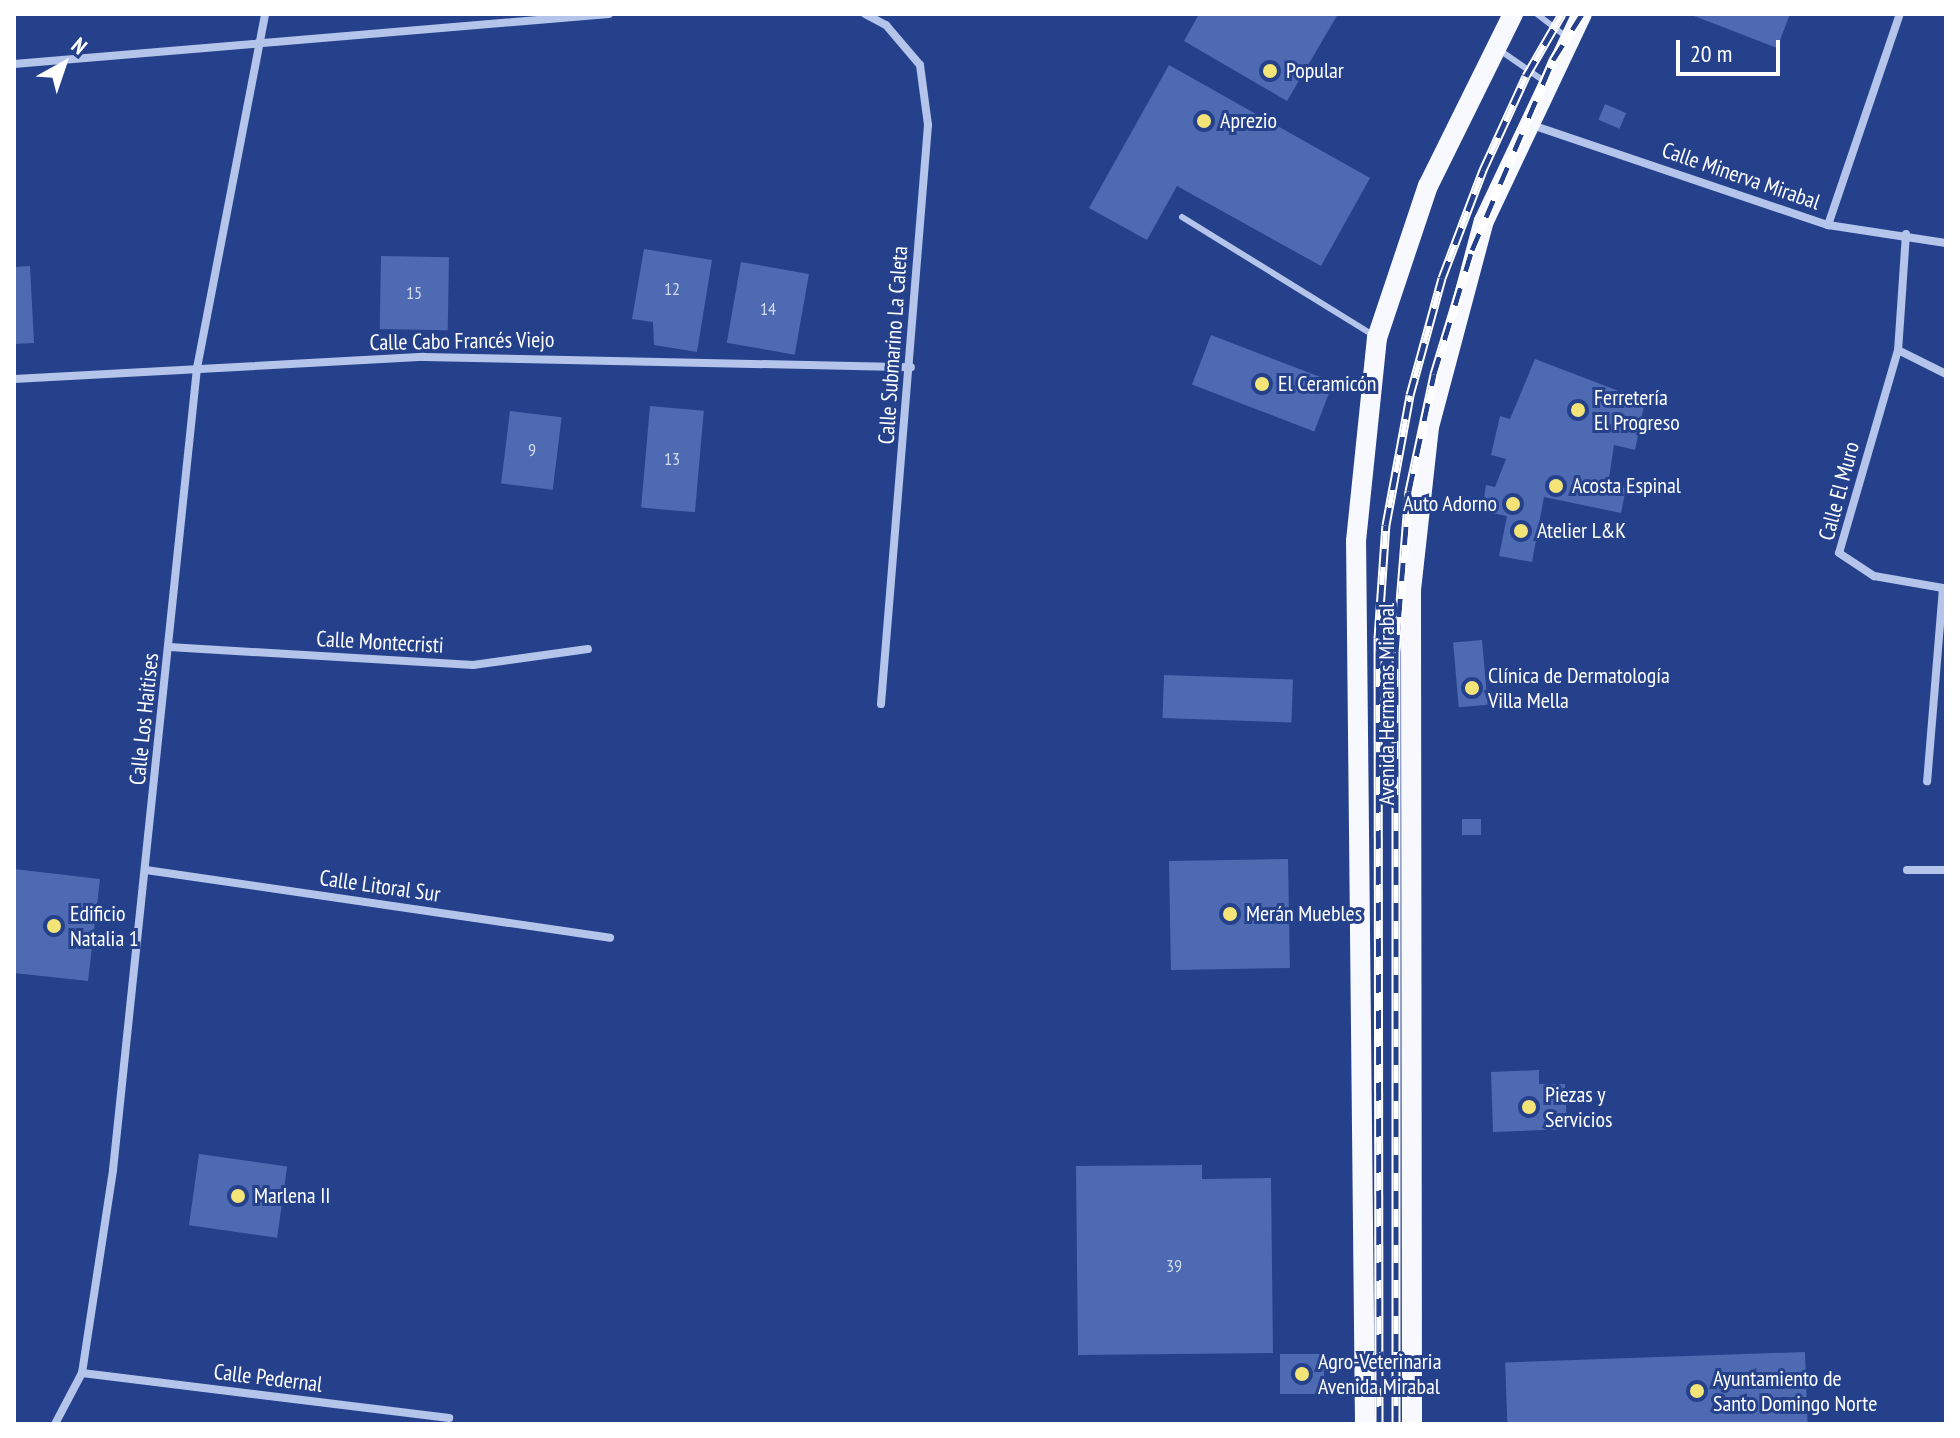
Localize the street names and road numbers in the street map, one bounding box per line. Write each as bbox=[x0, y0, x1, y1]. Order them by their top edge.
street label: Calle Minerva Mirabal bbox=[1659, 137, 1823, 215]
street label: Calle Submarino La Caleta bbox=[873, 245, 913, 445]
street label: Calle Cabo Francés Viejo bbox=[369, 326, 555, 356]
street label: Calle El Muro bbox=[1813, 439, 1865, 543]
street label: Avenida Hermanas Mirabal bbox=[1374, 603, 1400, 805]
street label: Calle Montecristi bbox=[316, 625, 444, 659]
street label: Calle Los Haitises bbox=[124, 652, 164, 786]
street label: Calle Litoral Sur bbox=[318, 864, 442, 908]
street label: Calle Pedernal bbox=[212, 1358, 324, 1398]

